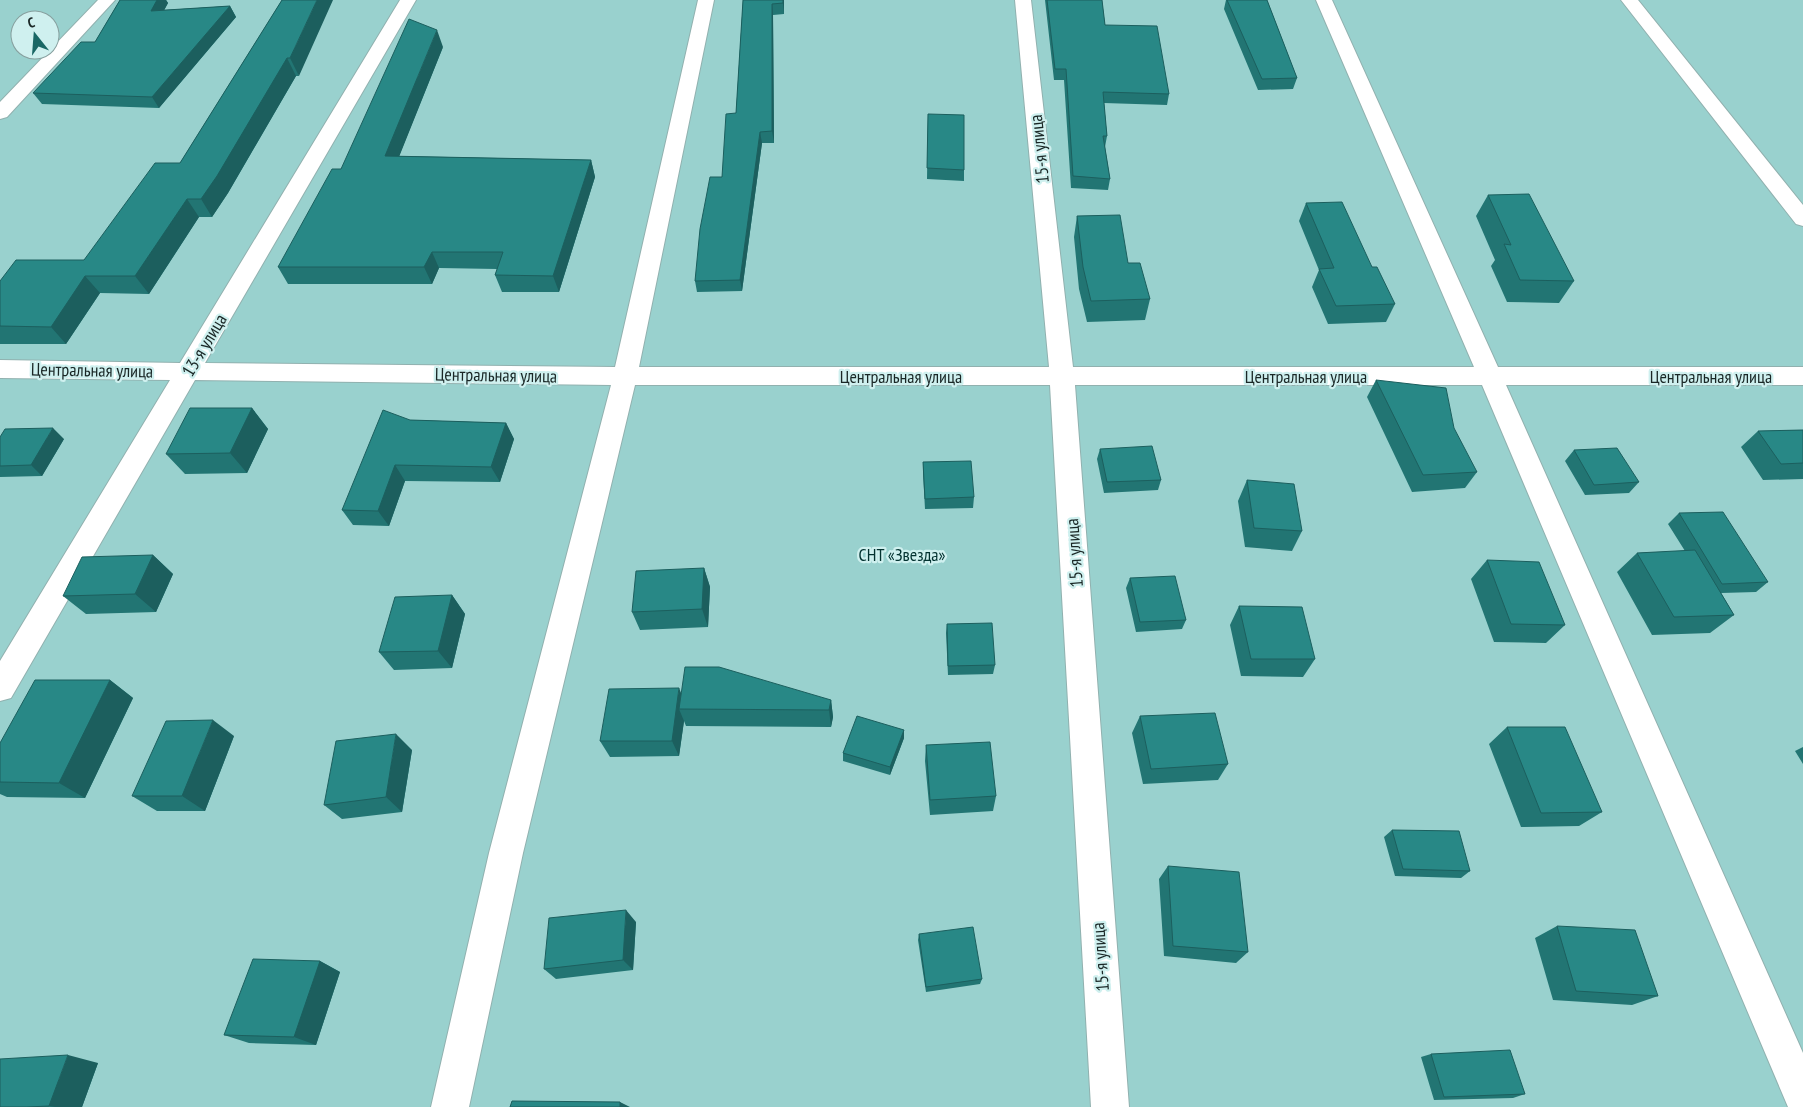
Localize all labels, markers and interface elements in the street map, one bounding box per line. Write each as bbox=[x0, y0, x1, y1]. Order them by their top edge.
north arrow bbox=[10, 10, 60, 60]
text: С bbox=[26, 13, 37, 32]
street label: 15-я улица bbox=[1024, 113, 1054, 185]
street label: 13-я улица bbox=[176, 309, 232, 381]
street label: Центральная улица bbox=[31, 357, 153, 383]
street label: Центральная улица bbox=[435, 362, 557, 388]
street label: Центральная улица bbox=[840, 365, 962, 388]
street label: Центральная улица bbox=[1245, 365, 1367, 388]
street label: Центральная улица bbox=[1650, 365, 1772, 388]
street label: 15-я улица bbox=[1060, 518, 1088, 588]
park label: СНТ «Звезда» bbox=[859, 543, 946, 566]
street label: 15-я улица bbox=[1086, 922, 1114, 992]

